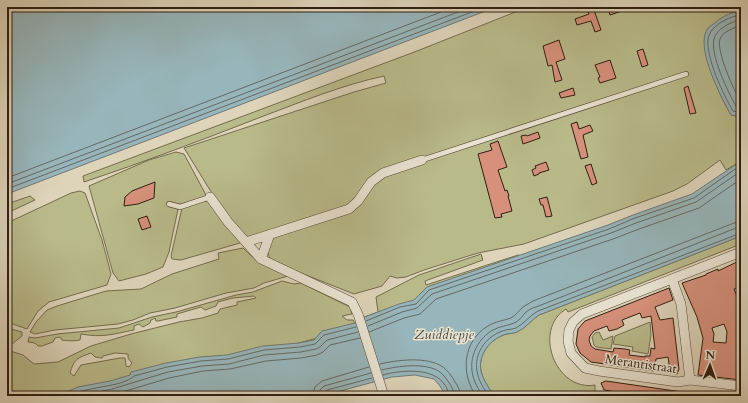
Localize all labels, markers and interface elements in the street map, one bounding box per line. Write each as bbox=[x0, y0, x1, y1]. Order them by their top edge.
water label: Zuiddiepje bbox=[414, 325, 474, 344]
north arrow bbox=[690, 345, 730, 385]
text: N bbox=[705, 348, 716, 363]
street label: Merantistraat bbox=[604, 350, 678, 378]

